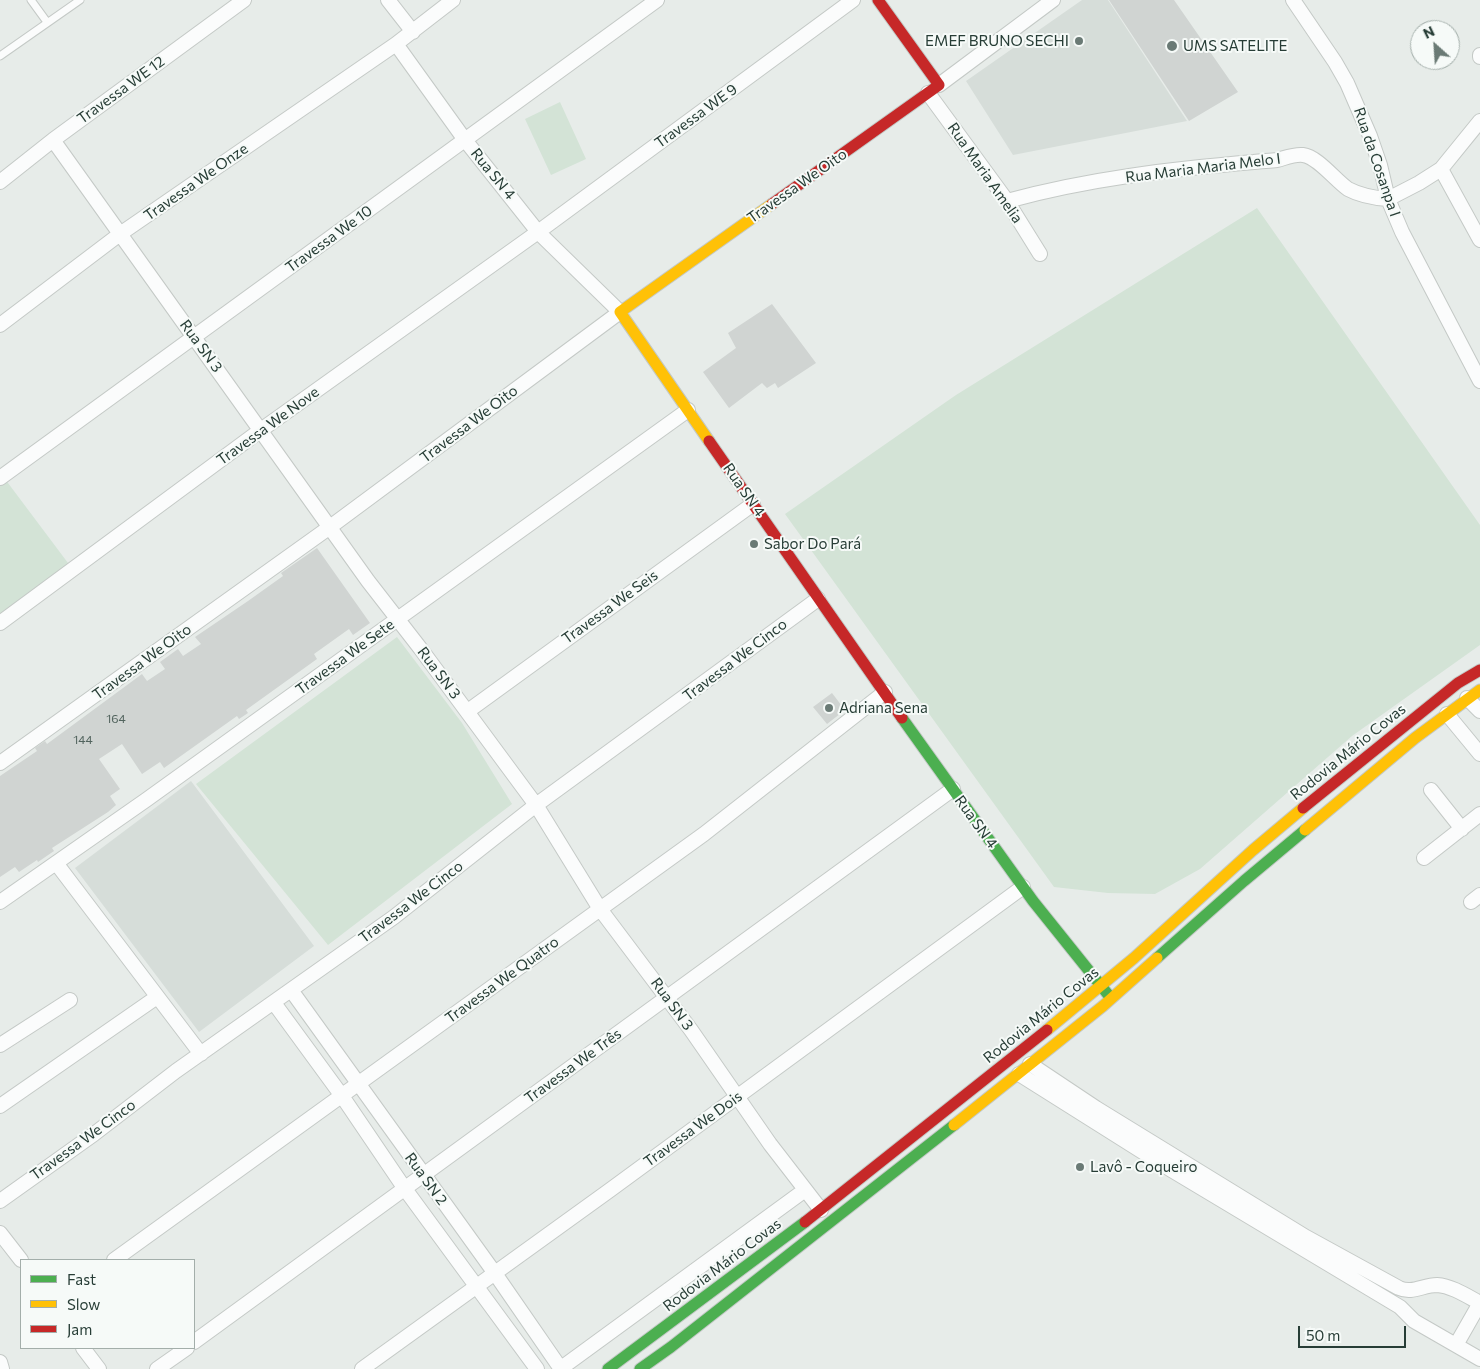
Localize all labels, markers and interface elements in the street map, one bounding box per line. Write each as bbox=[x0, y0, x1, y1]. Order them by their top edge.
north arrow bbox=[1410, 20, 1460, 70]
text: N bbox=[1420, 22, 1437, 42]
place label: EMEF BRUNO SECHI bbox=[925, 32, 1069, 50]
marker: EMEF BRUNO SECHI bbox=[1073, 35, 1085, 47]
place label: UMS SATELITE bbox=[1183, 37, 1287, 55]
marker: UMS SATELITE bbox=[1165, 39, 1179, 53]
street label: Travessa WE 12 bbox=[74, 52, 168, 128]
street label: Travessa WE 9 bbox=[651, 80, 741, 152]
street label: Rua da Cosanpa I bbox=[1350, 105, 1404, 219]
street label: Rua Maria Amelia bbox=[944, 119, 1026, 227]
street label: Travessa We Onze bbox=[141, 139, 251, 225]
street label: Rua SN 4 bbox=[467, 145, 519, 203]
street label: Travessa We Oito bbox=[744, 145, 850, 227]
street label: Rua Maria Maria Melo I bbox=[1124, 150, 1282, 186]
street label: Travessa We 10 bbox=[282, 202, 376, 276]
street label: Rua SN 3 bbox=[176, 316, 226, 376]
street label: Travessa We Oito bbox=[417, 381, 521, 467]
street label: Travessa We Nove bbox=[213, 383, 323, 469]
street label: Rua SN 4 bbox=[719, 460, 769, 520]
place label: Sabor Do Pará bbox=[764, 535, 861, 553]
marker: Sabor Do Pará bbox=[748, 538, 760, 550]
street label: Travessa We Seis bbox=[559, 566, 661, 648]
street label: Travessa We Sete bbox=[292, 615, 398, 699]
street label: Travessa We Cinco bbox=[679, 615, 791, 705]
street label: Travessa We Oito bbox=[89, 620, 195, 704]
street label: Rua SN 3 bbox=[414, 643, 464, 703]
place label: Adriana Sena bbox=[839, 699, 928, 717]
street label: Rodovia Mário Covas bbox=[1287, 700, 1409, 804]
marker: Adriana Sena bbox=[823, 702, 835, 714]
house number: 164 bbox=[106, 712, 126, 726]
house number: 144 bbox=[73, 733, 93, 747]
street label: Rua SN 4 bbox=[951, 792, 1001, 852]
street label: Travessa We Cinco bbox=[355, 857, 467, 947]
street label: Travessa We Quatro bbox=[442, 933, 562, 1027]
street label: Rodovia Mário Covas bbox=[980, 963, 1102, 1067]
street label: Rua SN 3 bbox=[647, 974, 697, 1034]
street label: Travessa We Três bbox=[521, 1025, 625, 1107]
street label: Travessa We Dois bbox=[640, 1087, 746, 1171]
street label: Travessa We Cinco bbox=[27, 1096, 139, 1184]
street label: Rua SN 2 bbox=[401, 1149, 451, 1209]
place label: Lavô - Coqueiro bbox=[1090, 1158, 1198, 1176]
marker: Lavô - Coqueiro bbox=[1074, 1161, 1086, 1173]
street label: Rodovia Mário Covas bbox=[659, 1215, 785, 1315]
legend bbox=[20, 1259, 195, 1349]
text: Fast bbox=[67, 1270, 96, 1288]
text: Slow bbox=[67, 1295, 100, 1313]
scale bar bbox=[1300, 1316, 1408, 1348]
text: Jam bbox=[67, 1320, 92, 1338]
text: 50 m bbox=[1306, 1326, 1340, 1344]

